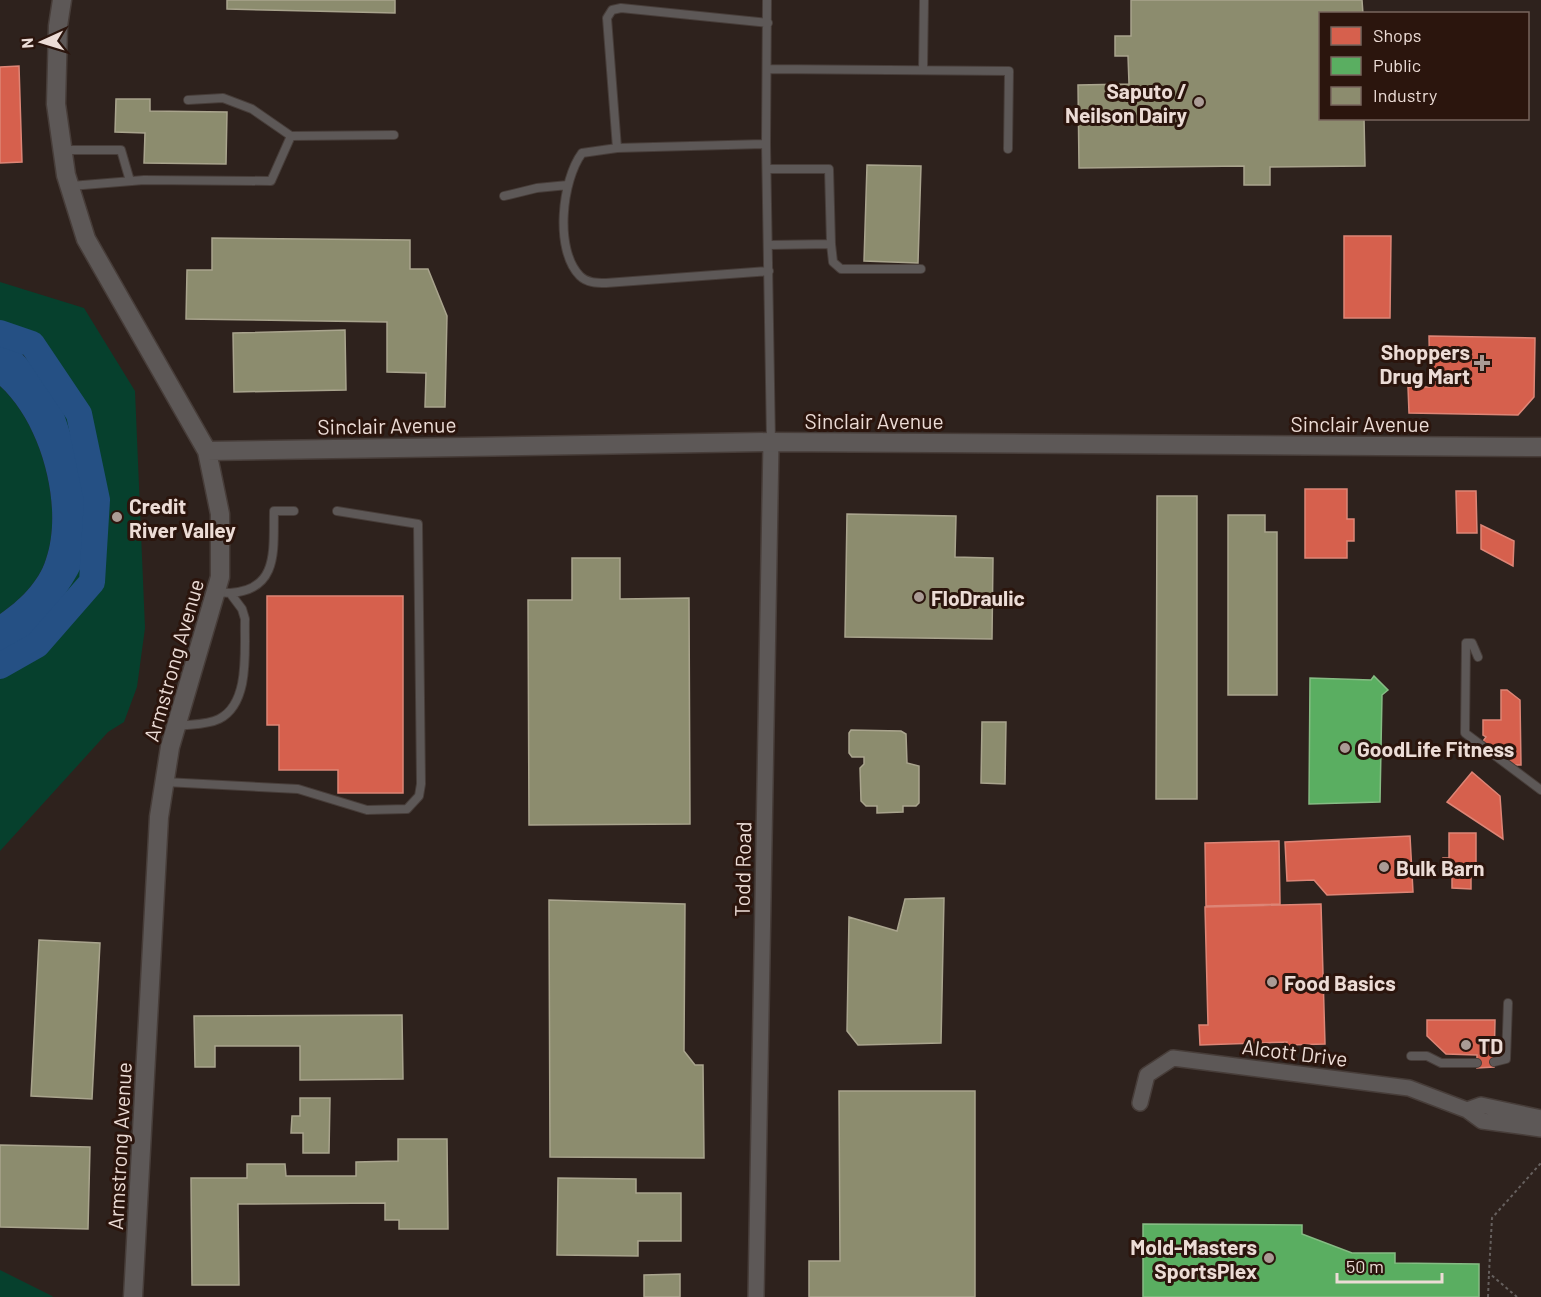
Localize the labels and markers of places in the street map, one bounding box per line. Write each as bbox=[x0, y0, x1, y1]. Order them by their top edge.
place label: Saputo / Neilson Dairy bbox=[1065, 78, 1187, 127]
marker: Saputo / Neilson Dairy bbox=[1192, 95, 1206, 109]
place label: Shoppers Drug Mart bbox=[1379, 339, 1470, 388]
marker: Shoppers Drug Mart bbox=[1475, 356, 1489, 370]
place label: Credit River Valley bbox=[129, 493, 236, 542]
marker: Credit River Valley bbox=[110, 510, 124, 524]
place label: FloDraulic bbox=[931, 585, 1025, 610]
marker: FloDraulic bbox=[912, 590, 926, 604]
place label: GoodLife Fitness bbox=[1357, 736, 1514, 761]
marker: GoodLife Fitness bbox=[1338, 741, 1352, 755]
place label: Bulk Barn bbox=[1396, 855, 1484, 880]
marker: Bulk Barn bbox=[1377, 860, 1391, 874]
place label: Food Basics bbox=[1284, 970, 1396, 995]
marker: Food Basics bbox=[1265, 975, 1279, 989]
place label: TD bbox=[1478, 1033, 1503, 1058]
marker: TD bbox=[1459, 1038, 1473, 1052]
place label: Mold-Masters SportsPlex bbox=[1130, 1234, 1257, 1283]
marker: Mold-Masters SportsPlex bbox=[1262, 1251, 1276, 1265]

